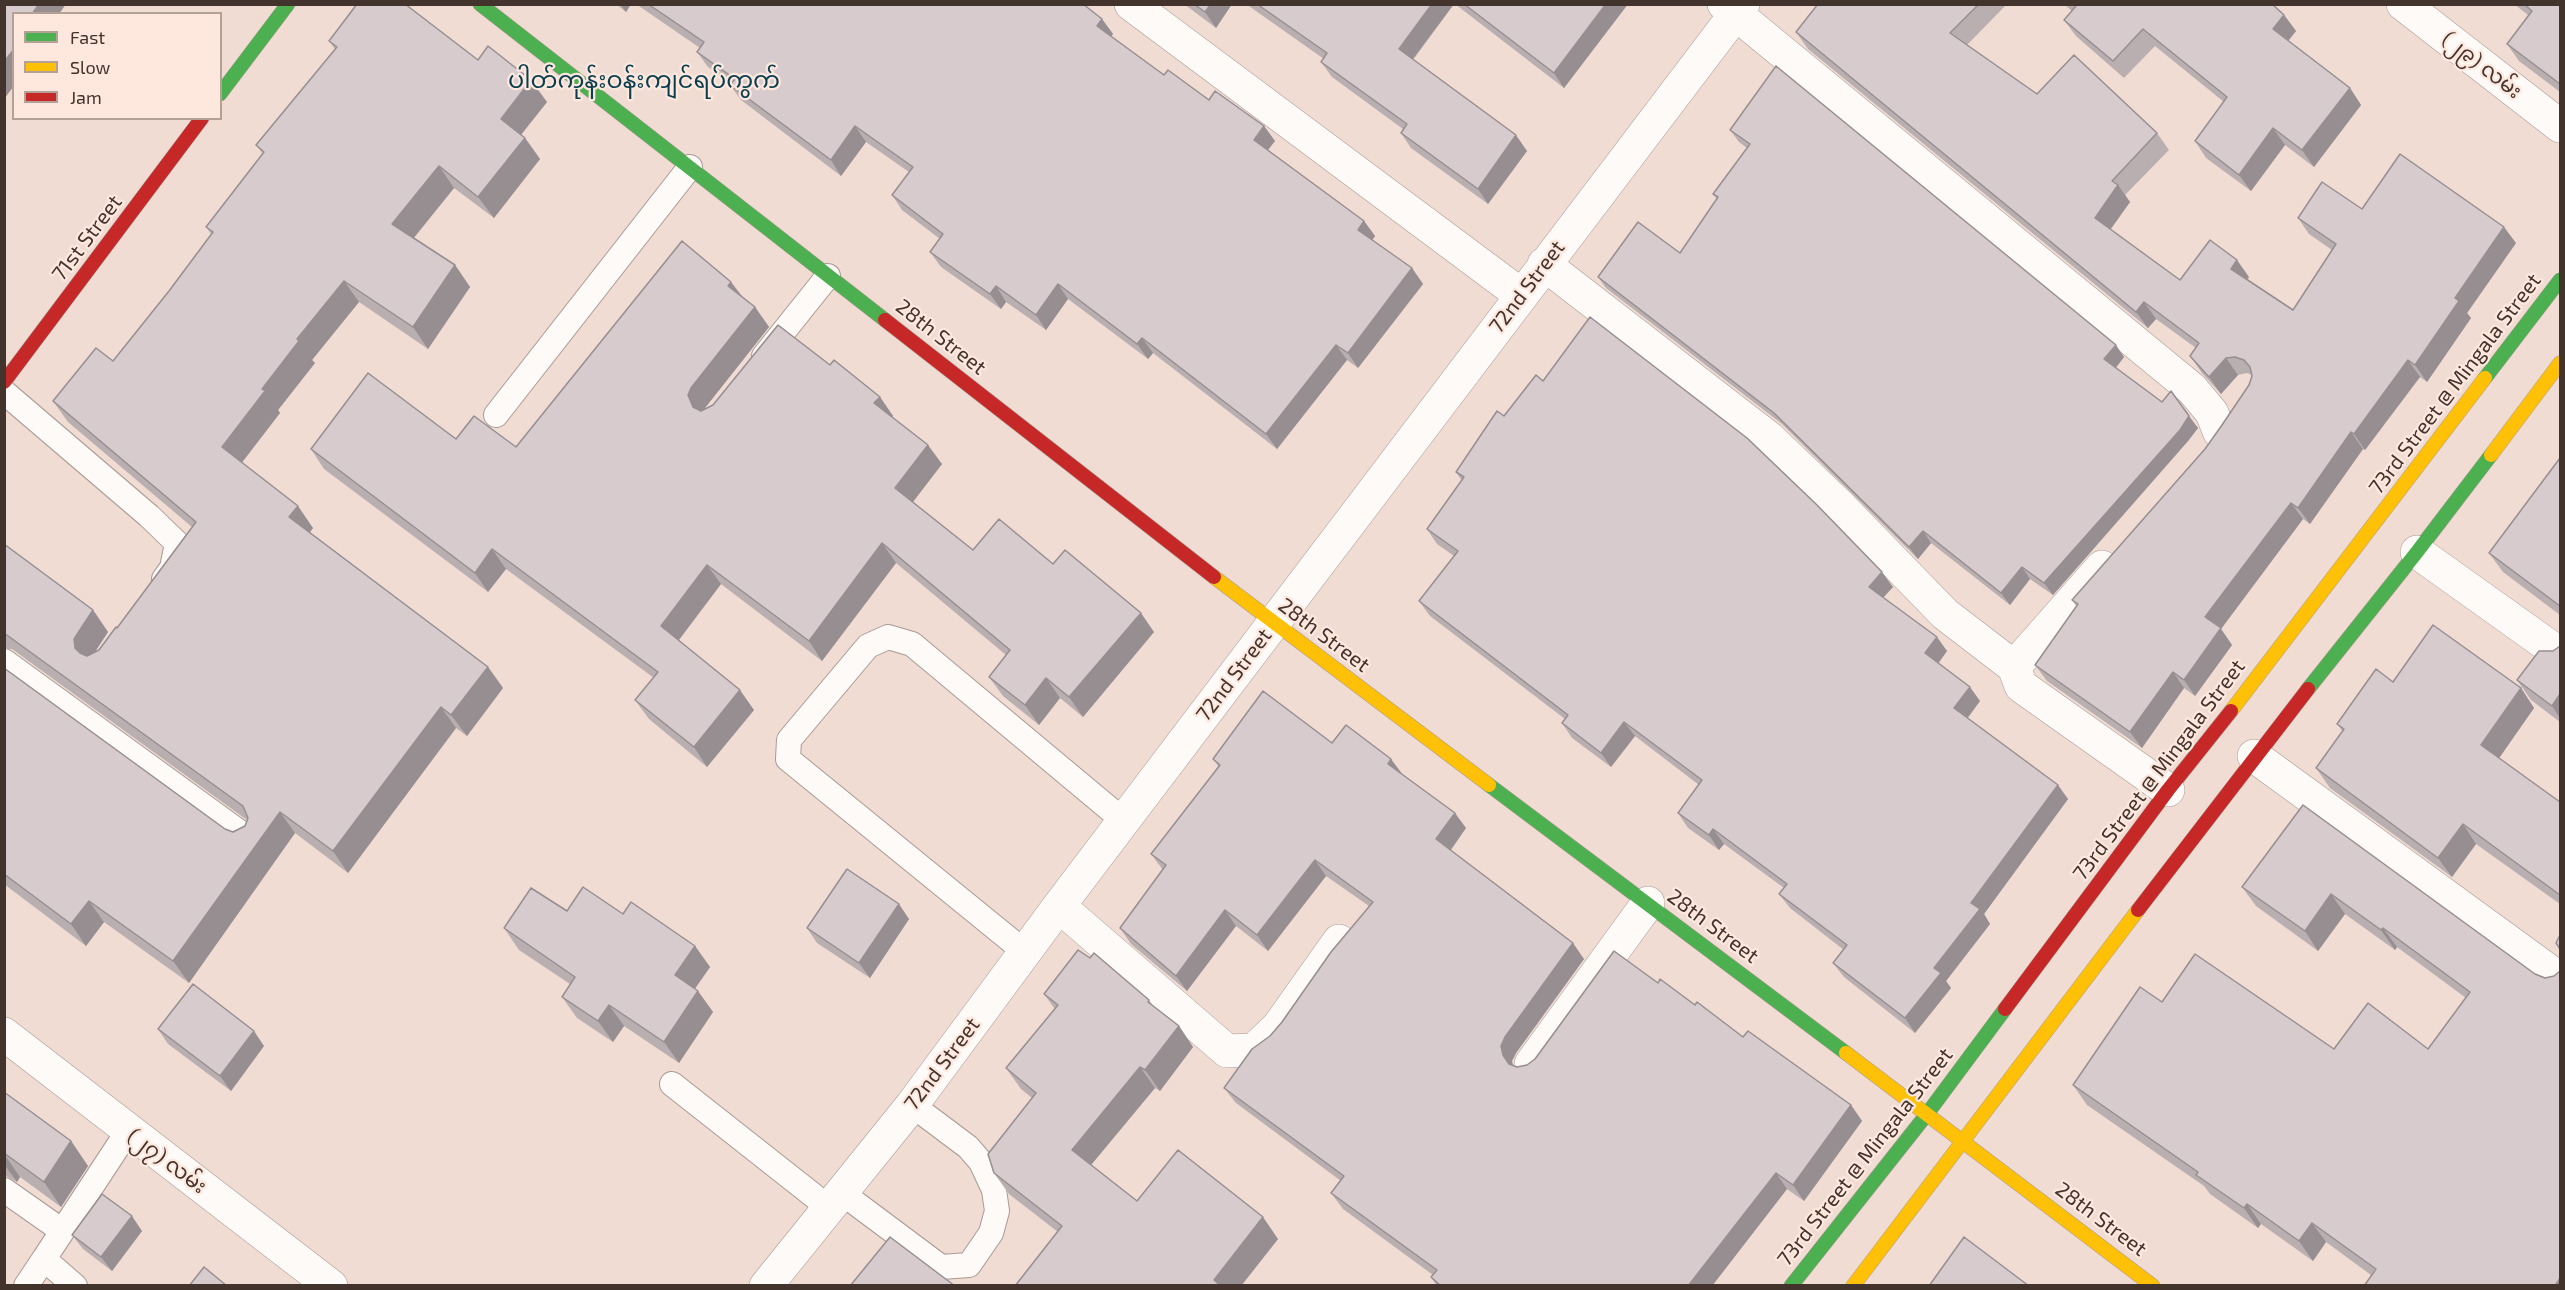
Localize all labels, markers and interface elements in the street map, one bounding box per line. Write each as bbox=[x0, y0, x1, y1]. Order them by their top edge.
legend bbox=[12, 12, 222, 120]
text: Fast bbox=[70, 26, 105, 48]
street label: (၂၉) လမ်း bbox=[2437, 26, 2527, 104]
text: Slow bbox=[70, 56, 110, 78]
district label: ပါတ်ကုန်းဝန်းကျင်ရပ်ကွက် bbox=[508, 66, 780, 94]
text: Jam bbox=[70, 86, 102, 108]
street label: 71st Street bbox=[47, 190, 127, 286]
street label: 72nd Street bbox=[1484, 236, 1570, 338]
street label: 73rd Street @ Mingala Street bbox=[2364, 269, 2546, 499]
street label: 28th Street bbox=[891, 294, 991, 380]
street label: 28th Street bbox=[1273, 593, 1375, 677]
street label: 72nd Street bbox=[1191, 624, 1277, 726]
street label: 73rd Street @ Mingala Street bbox=[2068, 655, 2250, 885]
street label: 28th Street bbox=[1662, 884, 1764, 968]
street label: 72nd Street bbox=[899, 1013, 985, 1115]
street label: 73rd Street @ Mingala Street bbox=[1772, 1043, 1958, 1271]
street label: (၂၇) လမ်း bbox=[122, 1123, 212, 1199]
street label: 28th Street bbox=[2050, 1177, 2152, 1261]

